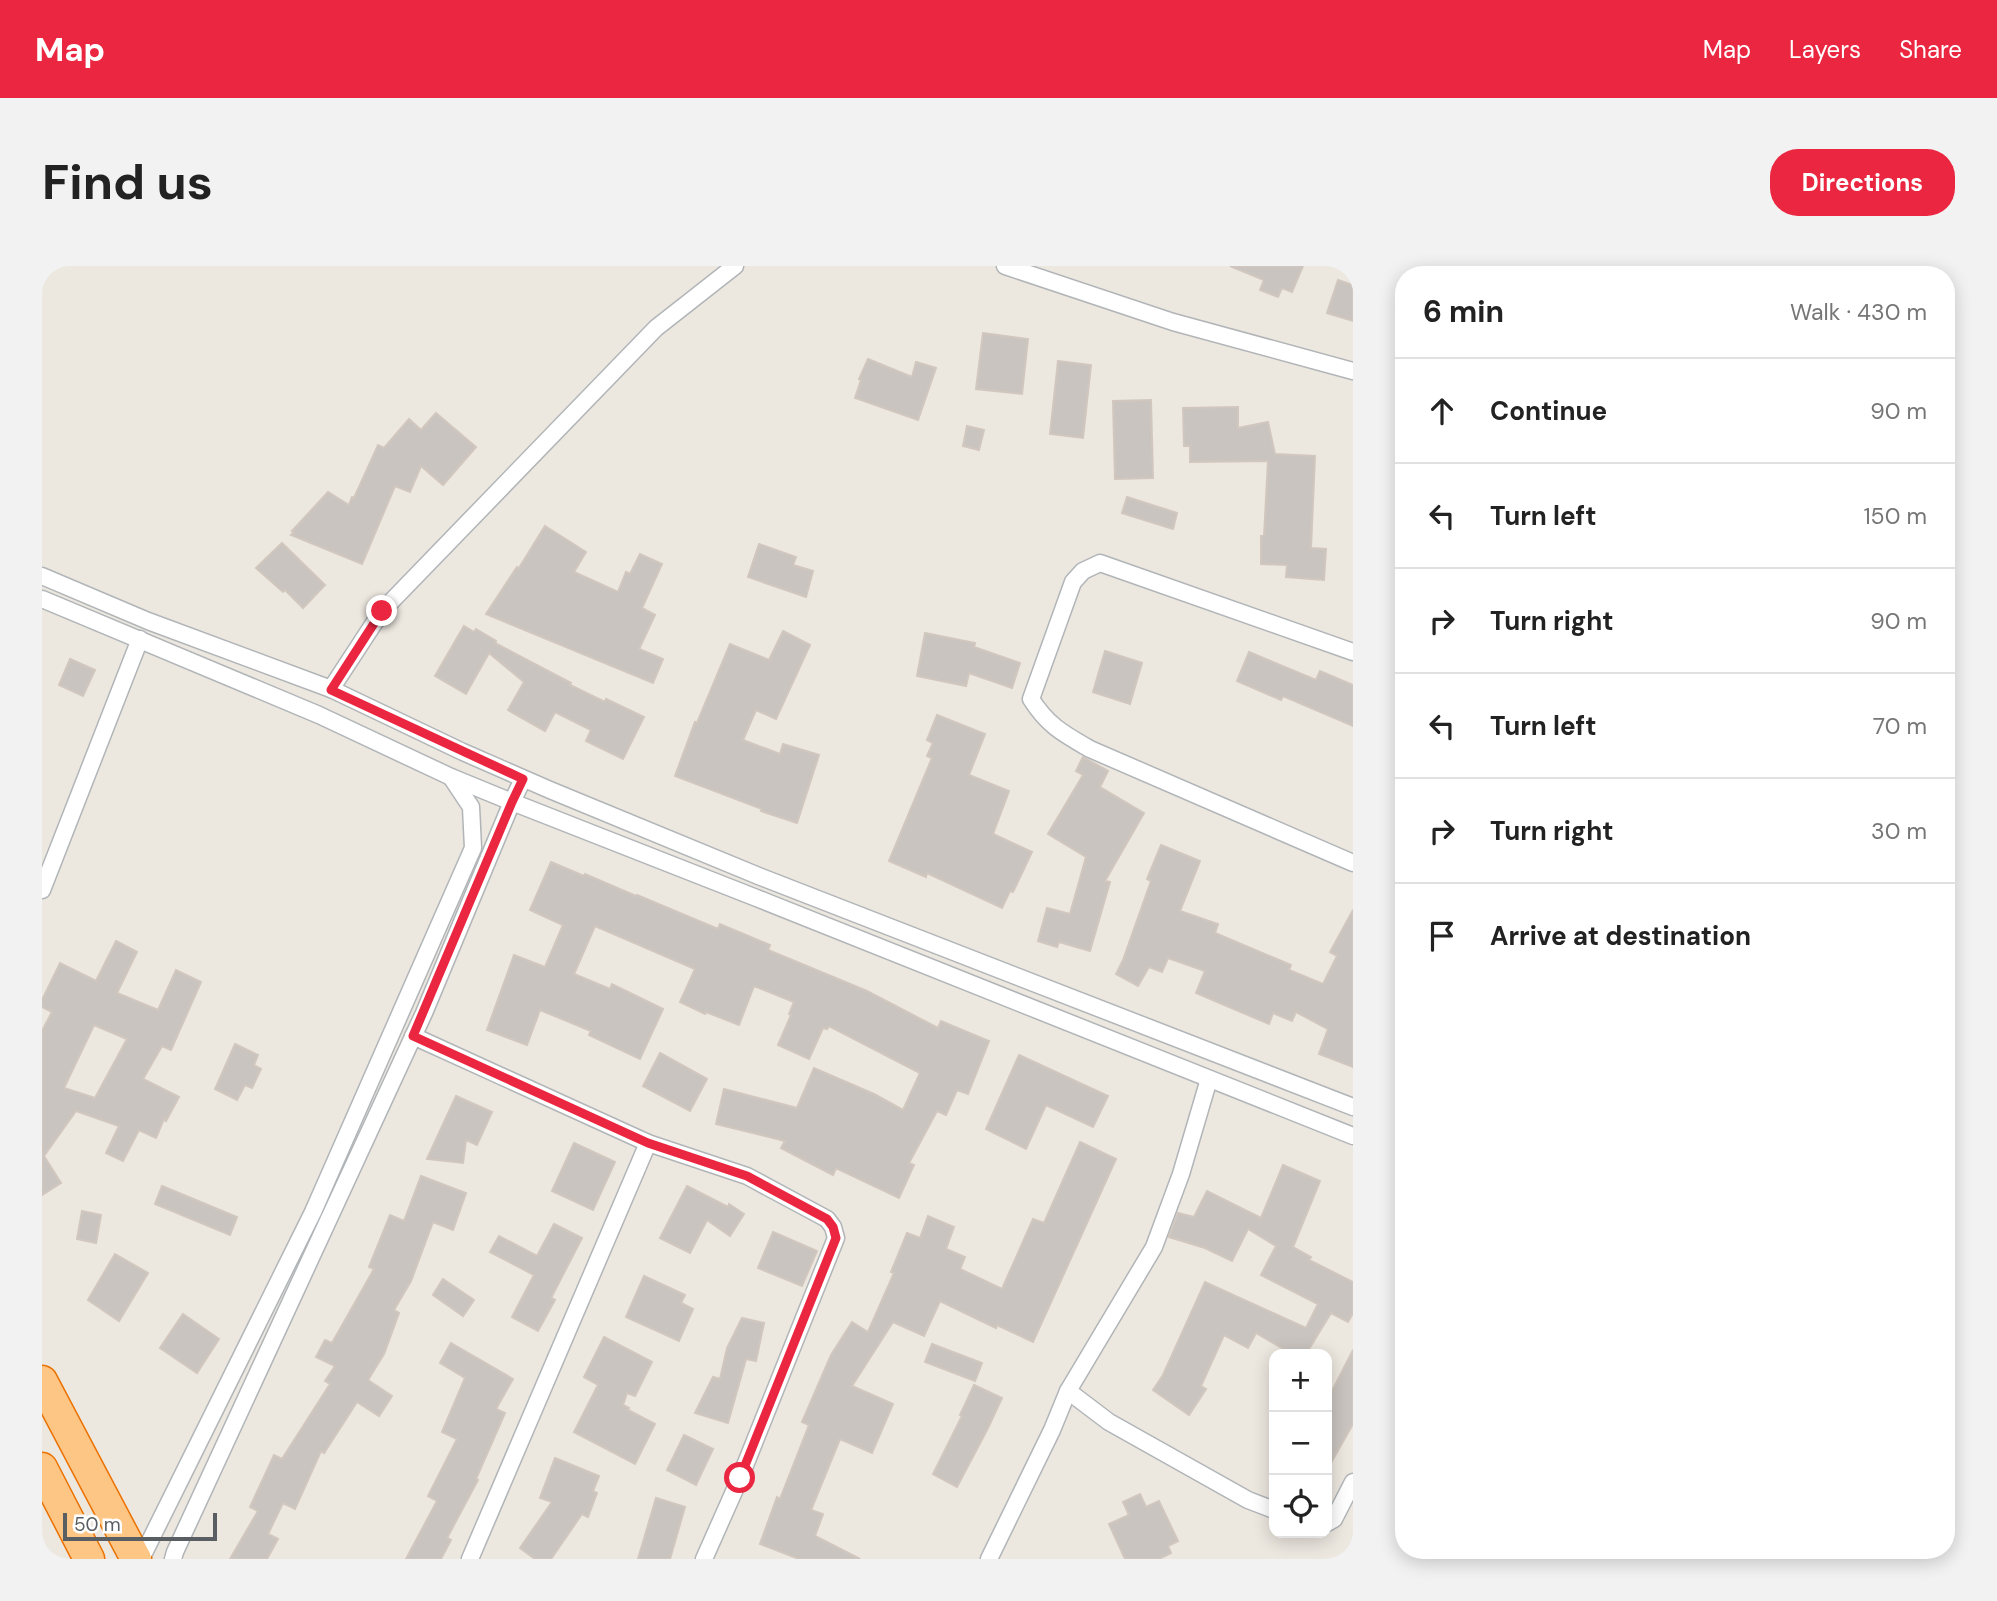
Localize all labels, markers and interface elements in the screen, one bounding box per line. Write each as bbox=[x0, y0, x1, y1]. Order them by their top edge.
text: Map bbox=[35, 28, 105, 71]
text: Map bbox=[1703, 34, 1751, 65]
text: Layers bbox=[1789, 34, 1861, 65]
text: Share bbox=[1899, 34, 1962, 65]
button: Directions bbox=[1770, 149, 1955, 216]
text: Find us bbox=[42, 150, 213, 214]
text: 6 min bbox=[1423, 292, 1504, 331]
text: Walk · 430 m bbox=[1790, 297, 1927, 327]
icon: ahead bbox=[1423, 392, 1461, 430]
text: Continue bbox=[1490, 394, 1607, 428]
text: 90 m bbox=[1870, 396, 1927, 426]
icon: left bbox=[1423, 497, 1461, 535]
text: Turn left bbox=[1490, 499, 1597, 533]
text: 150 m bbox=[1863, 501, 1927, 531]
route end bbox=[366, 595, 397, 626]
icon: right bbox=[1423, 602, 1461, 640]
text: Turn right bbox=[1490, 604, 1614, 638]
text: 90 m bbox=[1870, 606, 1927, 636]
icon: left bbox=[1423, 707, 1461, 745]
text: Turn left bbox=[1490, 709, 1597, 743]
text: 70 m bbox=[1873, 711, 1927, 741]
icon: right bbox=[1423, 812, 1461, 850]
text: Turn right bbox=[1490, 814, 1614, 848]
text: 30 m bbox=[1871, 816, 1927, 846]
icon: arrive bbox=[1423, 917, 1461, 955]
text: Arrive at destination bbox=[1490, 919, 1751, 953]
map controls bbox=[1269, 1349, 1332, 1538]
button: + bbox=[1269, 1349, 1332, 1412]
button: − bbox=[1269, 1412, 1332, 1475]
route start bbox=[724, 1462, 755, 1493]
button: locate bbox=[1269, 1475, 1332, 1538]
scale bar bbox=[63, 1510, 217, 1542]
text: 50 m bbox=[74, 1512, 121, 1537]

